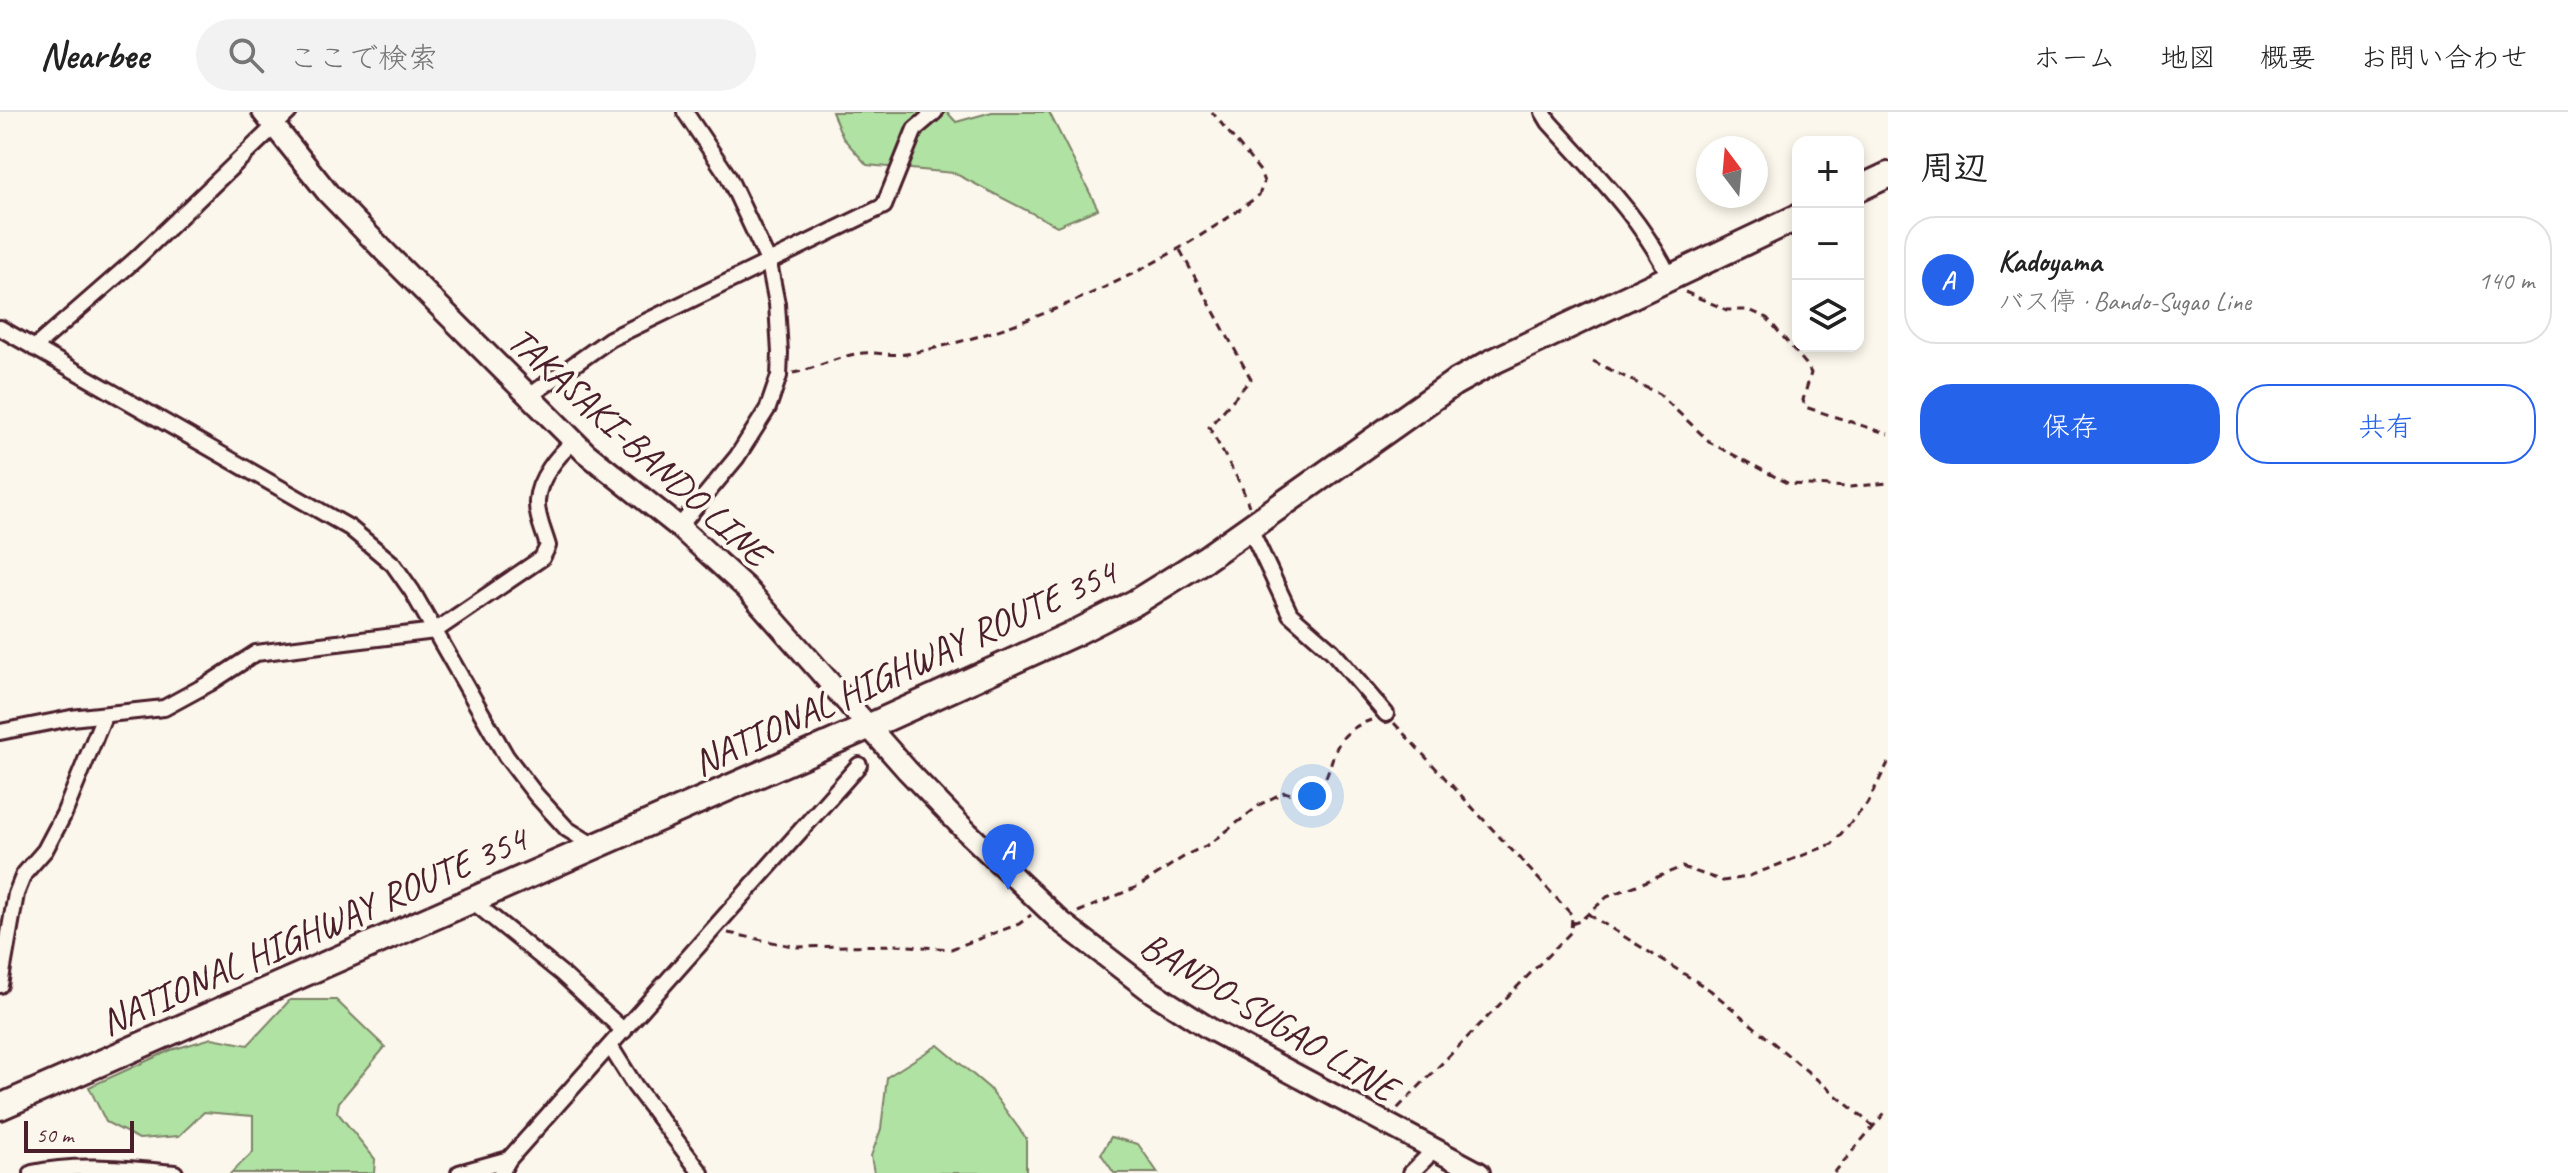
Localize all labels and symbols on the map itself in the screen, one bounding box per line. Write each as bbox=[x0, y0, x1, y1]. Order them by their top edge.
north arrow bbox=[1696, 136, 1768, 208]
street label: TAKASAKI-BANDO LINE bbox=[498, 316, 783, 580]
street label: NATIONAL HIGHWAY ROUTE 354 bbox=[685, 547, 1127, 786]
your location bbox=[1292, 776, 1332, 816]
street label: NATIONAL HIGHWAY ROUTE 354 bbox=[93, 814, 537, 1046]
pin: A bbox=[982, 824, 1034, 890]
street label: BANDO-SUGAO LINE bbox=[1132, 921, 1410, 1114]
scale bar bbox=[24, 1117, 134, 1153]

